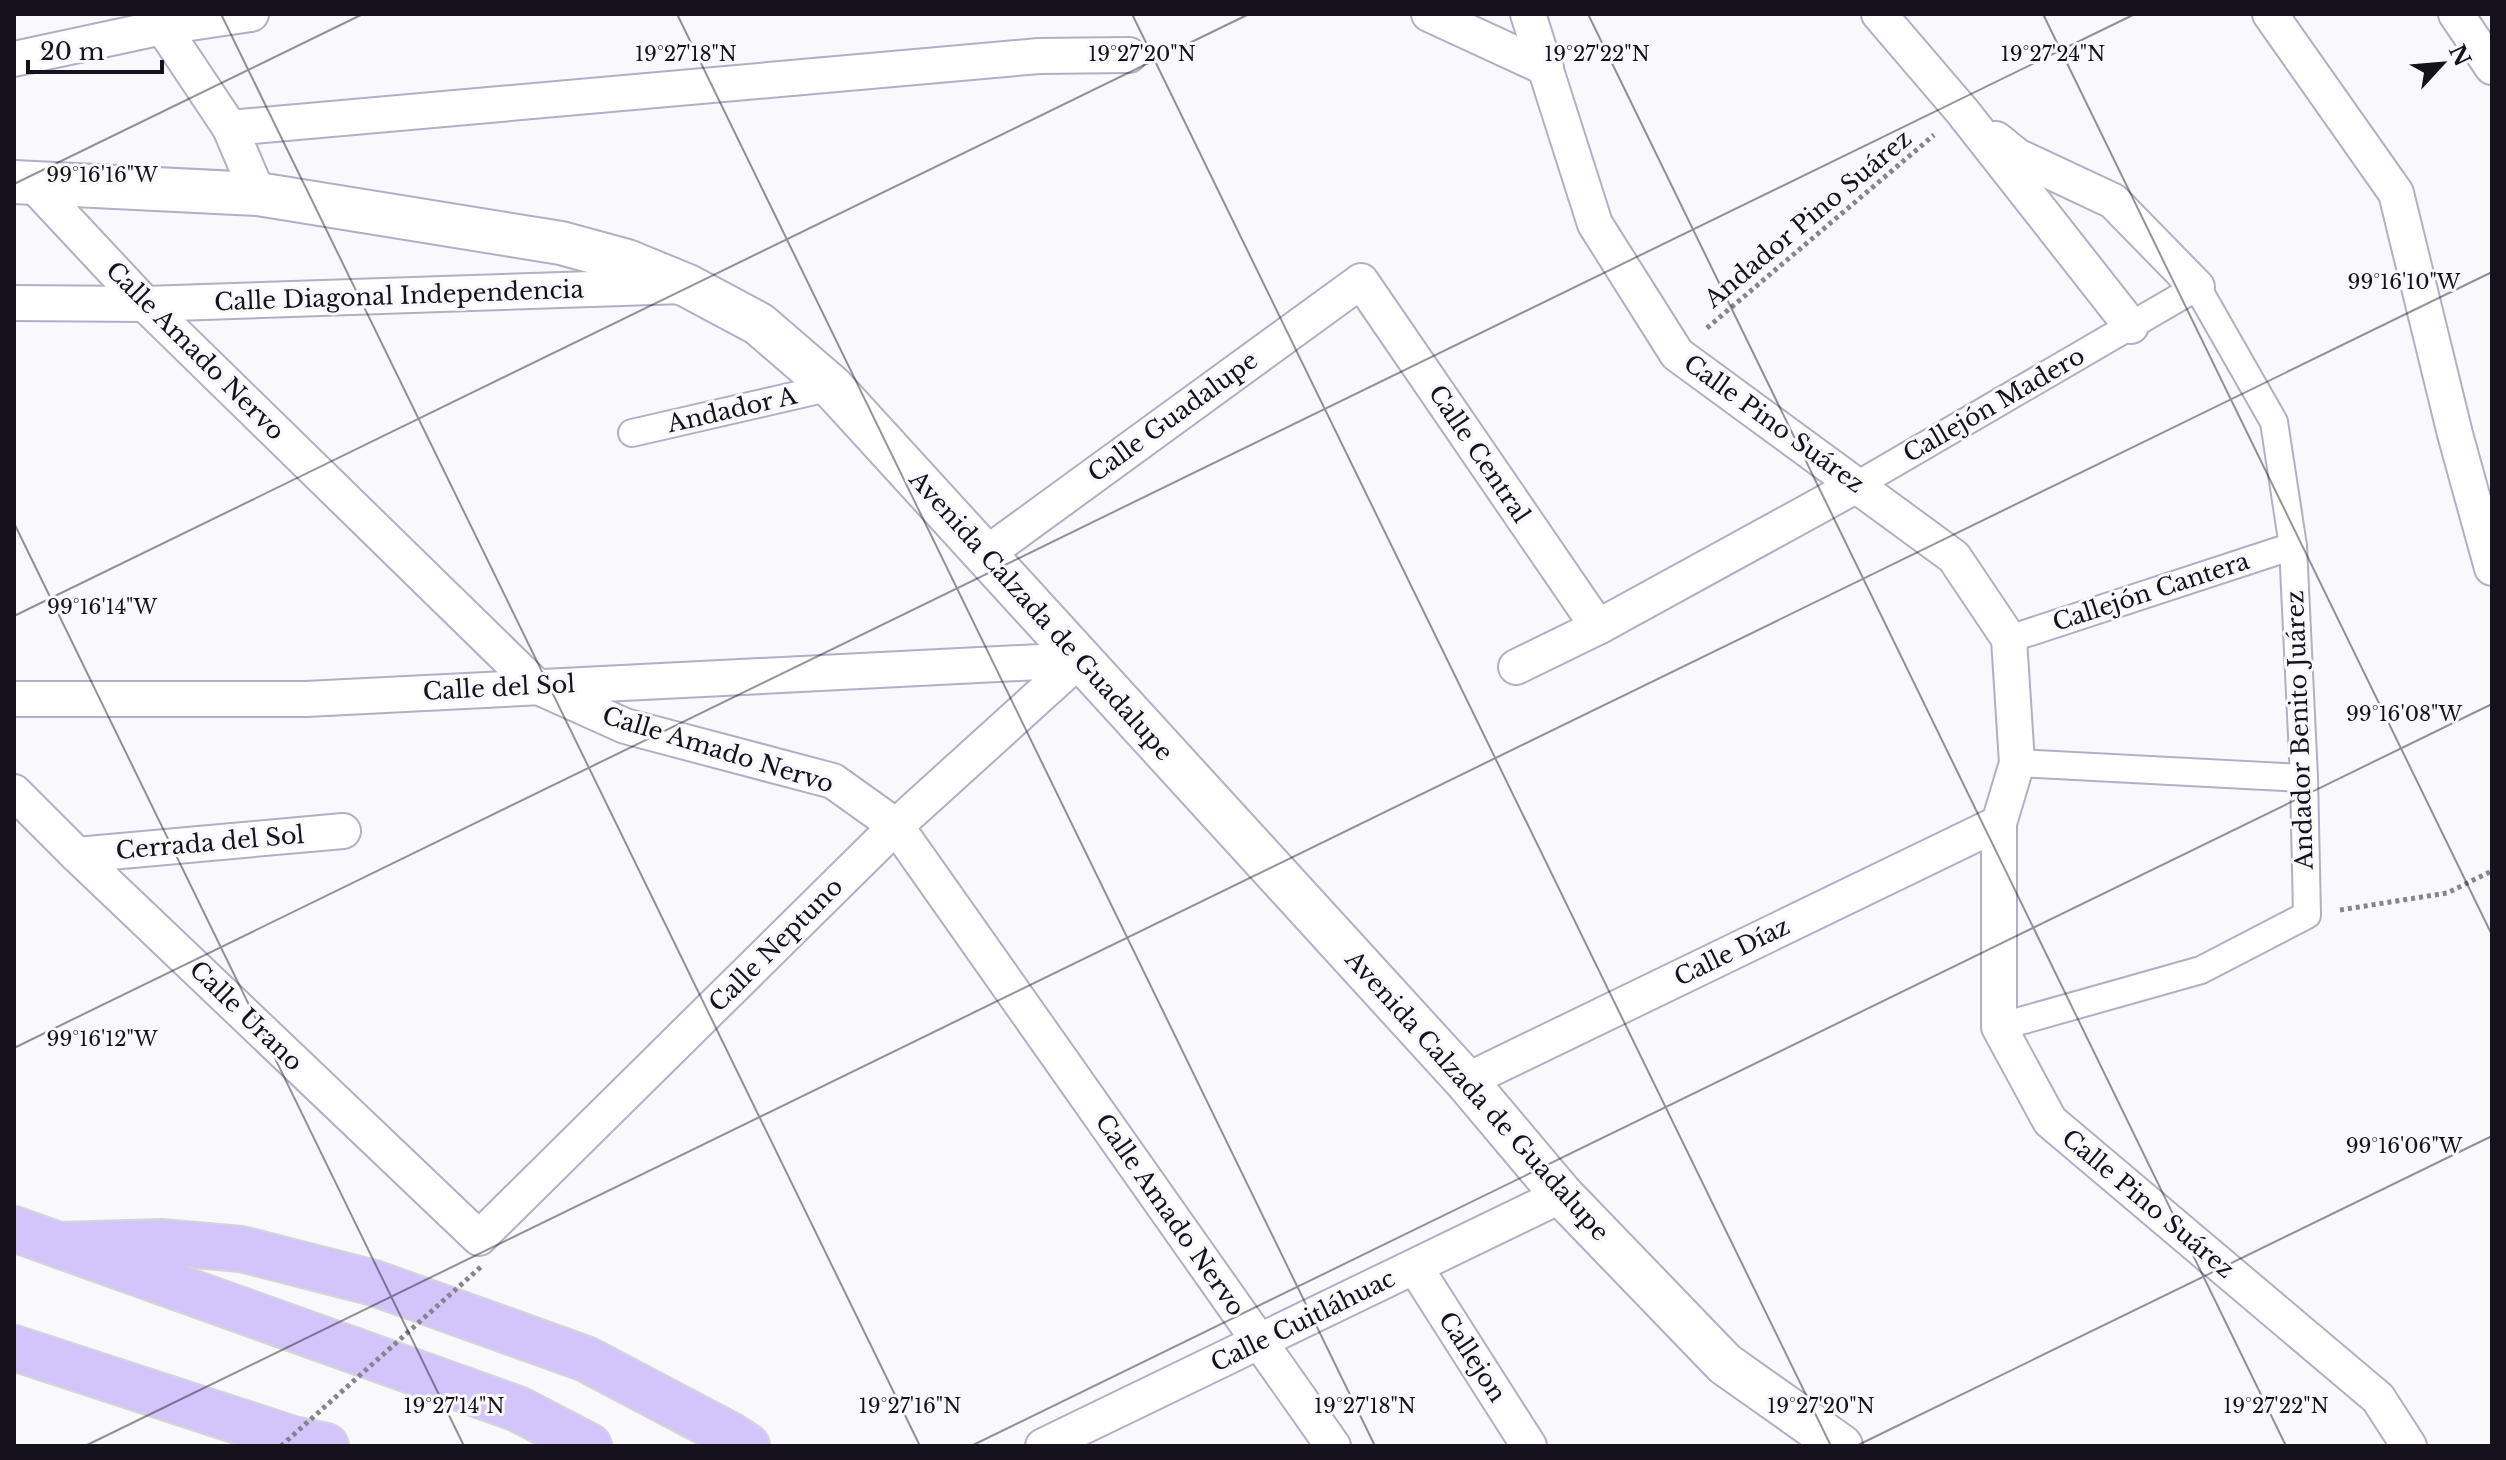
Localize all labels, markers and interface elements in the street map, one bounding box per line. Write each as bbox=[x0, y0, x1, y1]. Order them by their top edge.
scale bar bbox=[28, 24, 162, 74]
north arrow bbox=[2402, 24, 2482, 104]
text: 20 m bbox=[40, 37, 105, 66]
text: N bbox=[2443, 40, 2476, 71]
text: 19°27'18"N bbox=[635, 42, 737, 66]
text: 19°27'20"N bbox=[1088, 42, 1196, 66]
text: 19°27'22"N bbox=[1544, 42, 1650, 66]
text: 19°27'24"N bbox=[2001, 42, 2105, 66]
street label: Andador Pino Suárez bbox=[1698, 124, 1917, 314]
text: 99°16'16"W bbox=[46, 163, 158, 187]
street label: Calle Amado Nervo bbox=[100, 255, 291, 446]
text: 99°16'10"W bbox=[2348, 270, 2461, 294]
street label: Calle Diagonal Independencia bbox=[214, 275, 585, 316]
street label: Callejón Madero bbox=[1898, 341, 2090, 468]
street label: Calle Guadalupe bbox=[1082, 345, 1263, 488]
street label: Calle Pino Suárez bbox=[1678, 348, 1870, 499]
street label: Calle Central bbox=[1423, 379, 1536, 528]
street label: Andador A bbox=[663, 380, 800, 439]
street label: Avenida Calzada de Guadalupe bbox=[903, 464, 1179, 766]
street label: Callejón Cantera bbox=[2049, 546, 2253, 637]
street label: Andador Benito Juárez bbox=[2280, 590, 2319, 871]
text: 99°16'14"W bbox=[47, 595, 157, 619]
street label: Calle del Sol bbox=[422, 669, 576, 706]
street label: Calle Amado Nervo bbox=[599, 701, 837, 798]
text: 99°16'08"W bbox=[2346, 702, 2462, 726]
street label: Cerrada del Sol bbox=[115, 820, 306, 865]
street label: Calle Neptuno bbox=[703, 872, 849, 1018]
street label: Calle Díaz bbox=[1669, 911, 1794, 992]
street label: Avenida Calzada de Guadalupe bbox=[1339, 944, 1615, 1246]
street label: Calle Urano bbox=[184, 955, 309, 1077]
text: 99°16'12"W bbox=[47, 1027, 158, 1051]
street label: Calle Amado Nervo bbox=[1090, 1108, 1251, 1321]
street label: Calle Pino Suárez bbox=[2056, 1123, 2240, 1284]
text: 99°16'06"W bbox=[2346, 1134, 2463, 1158]
street label: Calle Cuitláhuac bbox=[1206, 1263, 1400, 1378]
street label: Callejon bbox=[1433, 1306, 1512, 1407]
text: 19°27'14"N bbox=[403, 1394, 505, 1418]
text: 19°27'16"N bbox=[859, 1394, 961, 1418]
text: 19°27'18"N bbox=[1314, 1394, 1416, 1418]
text: 19°27'20"N bbox=[1767, 1394, 1875, 1418]
text: 19°27'22"N bbox=[2223, 1394, 2329, 1418]

